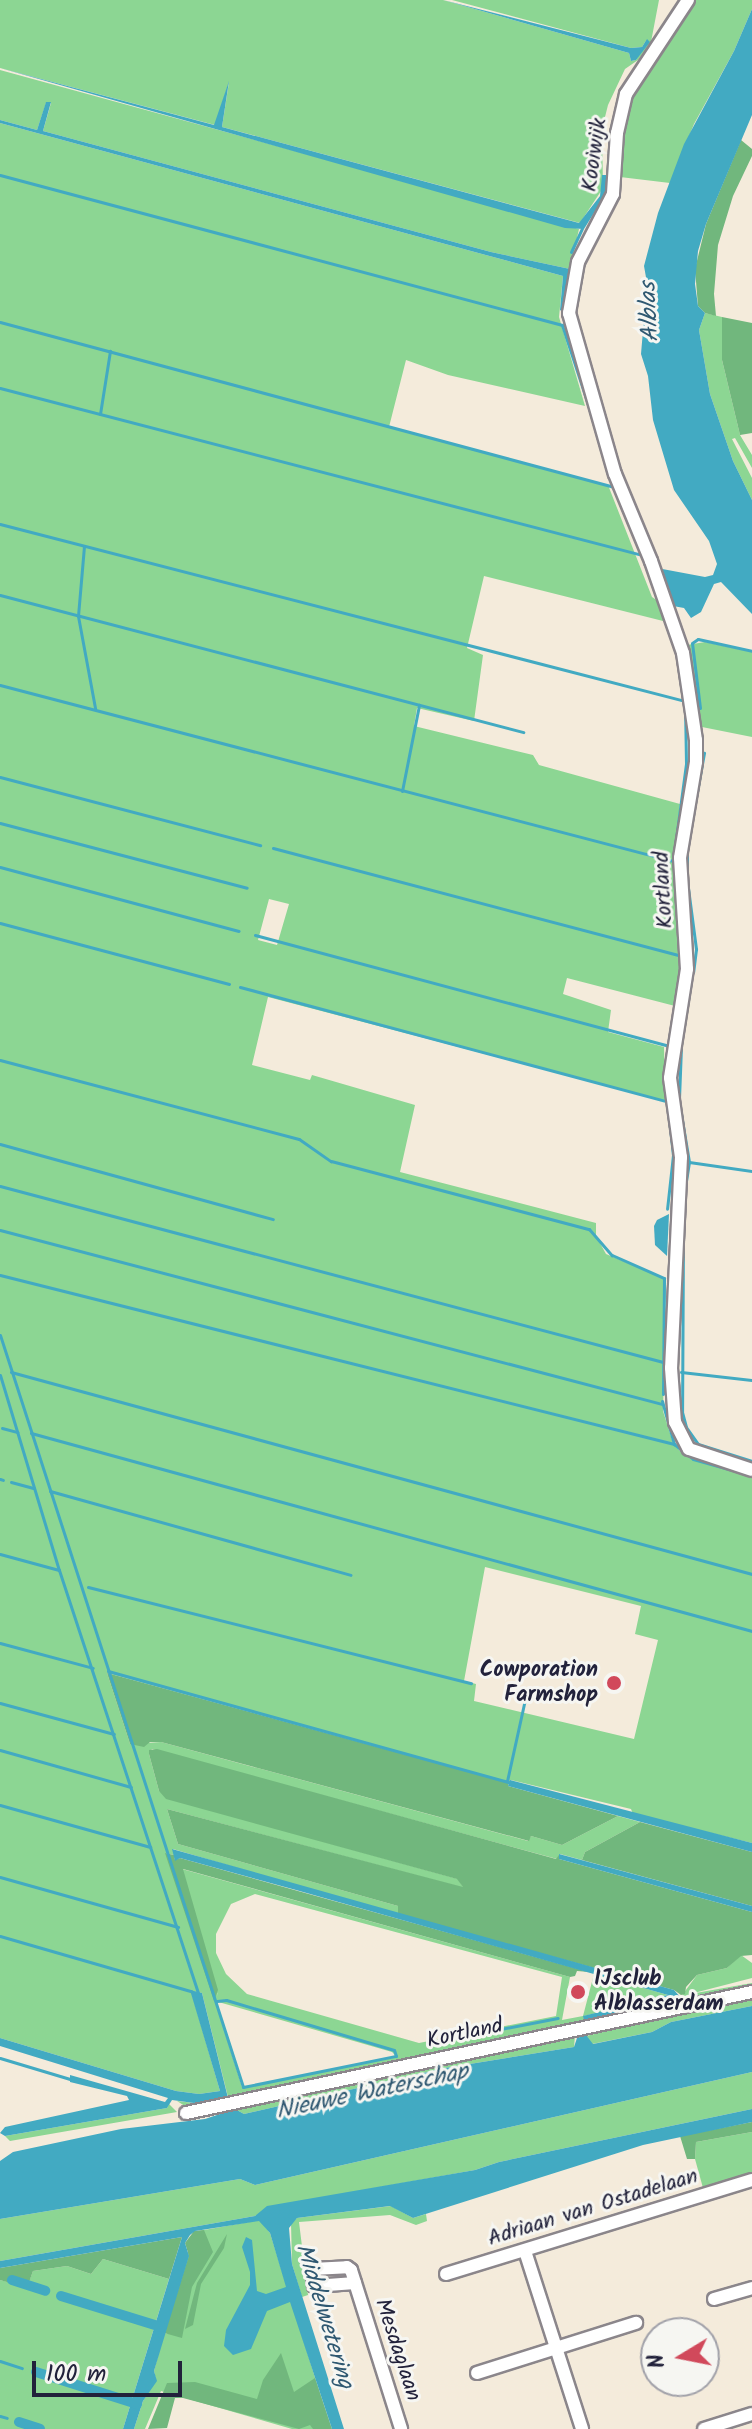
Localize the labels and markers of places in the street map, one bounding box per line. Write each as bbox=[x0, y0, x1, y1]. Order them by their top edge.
place label: Cowporation Farmshop bbox=[480, 1657, 598, 1708]
marker: Cowporation Farmshop bbox=[605, 1674, 623, 1692]
place label: IJsclub Alblasserdam bbox=[594, 1966, 724, 2018]
marker: IJsclub Alblasserdam bbox=[569, 1983, 587, 2001]

